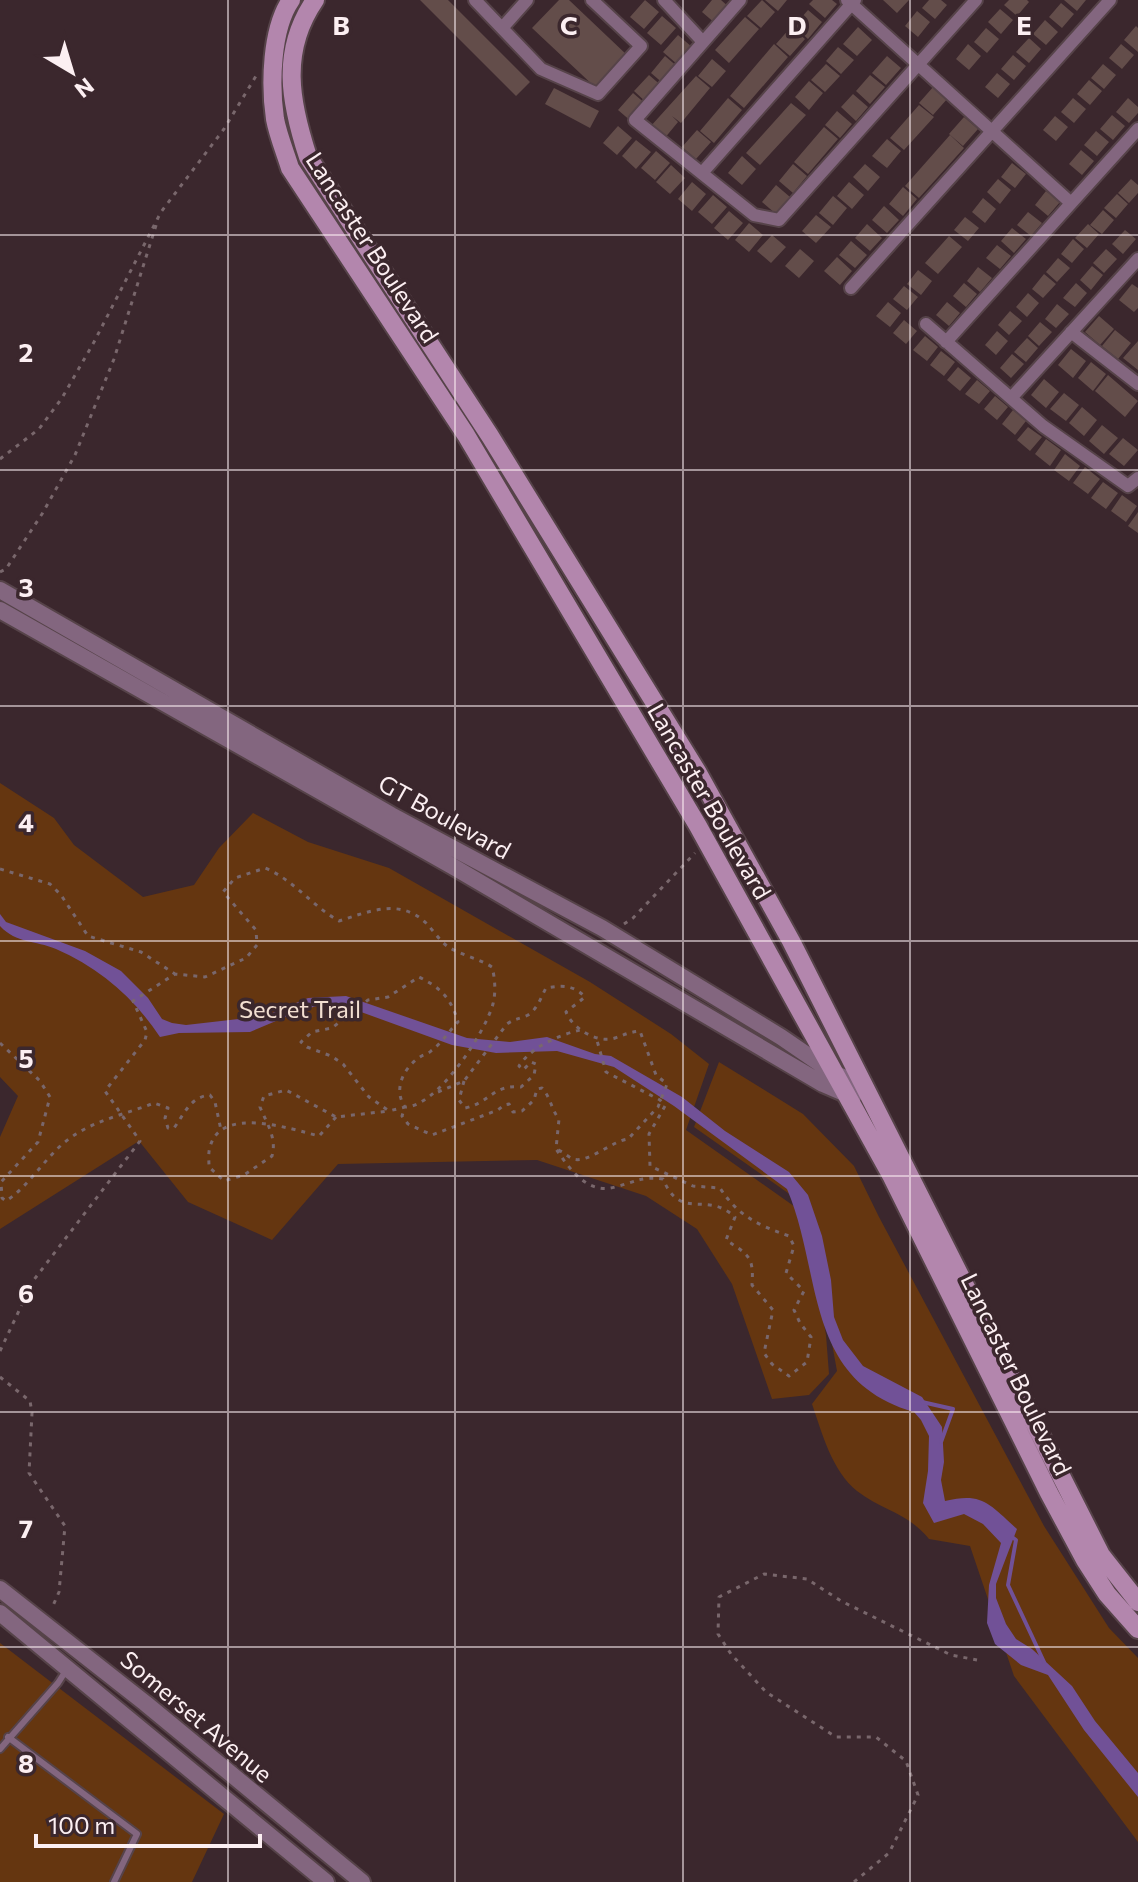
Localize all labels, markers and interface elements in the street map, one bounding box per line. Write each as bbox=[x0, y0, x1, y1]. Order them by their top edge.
text: B bbox=[332, 9, 350, 40]
text: C bbox=[560, 9, 578, 40]
text: D bbox=[787, 9, 807, 40]
text: E bbox=[1016, 9, 1032, 40]
north arrow bbox=[32, 32, 112, 112]
text: N bbox=[70, 72, 99, 104]
street label: Lancaster Boulevard bbox=[301, 146, 445, 348]
text: 2 bbox=[19, 336, 33, 367]
text: 3 bbox=[18, 571, 34, 602]
street label: Lancaster Boulevard bbox=[642, 698, 778, 904]
street label: GT Boulevard bbox=[374, 768, 516, 864]
text: 4 bbox=[18, 806, 34, 837]
park label: Secret Trail bbox=[239, 994, 361, 1023]
text: 5 bbox=[18, 1042, 34, 1073]
street label: Lancaster Boulevard bbox=[955, 1268, 1079, 1480]
text: 6 bbox=[18, 1277, 34, 1308]
text: 7 bbox=[19, 1512, 33, 1543]
street label: Somerset Avenue bbox=[115, 1644, 279, 1788]
text: 8 bbox=[18, 1747, 34, 1778]
scale bar bbox=[36, 1798, 260, 1848]
text: 100 m bbox=[48, 1810, 115, 1839]

